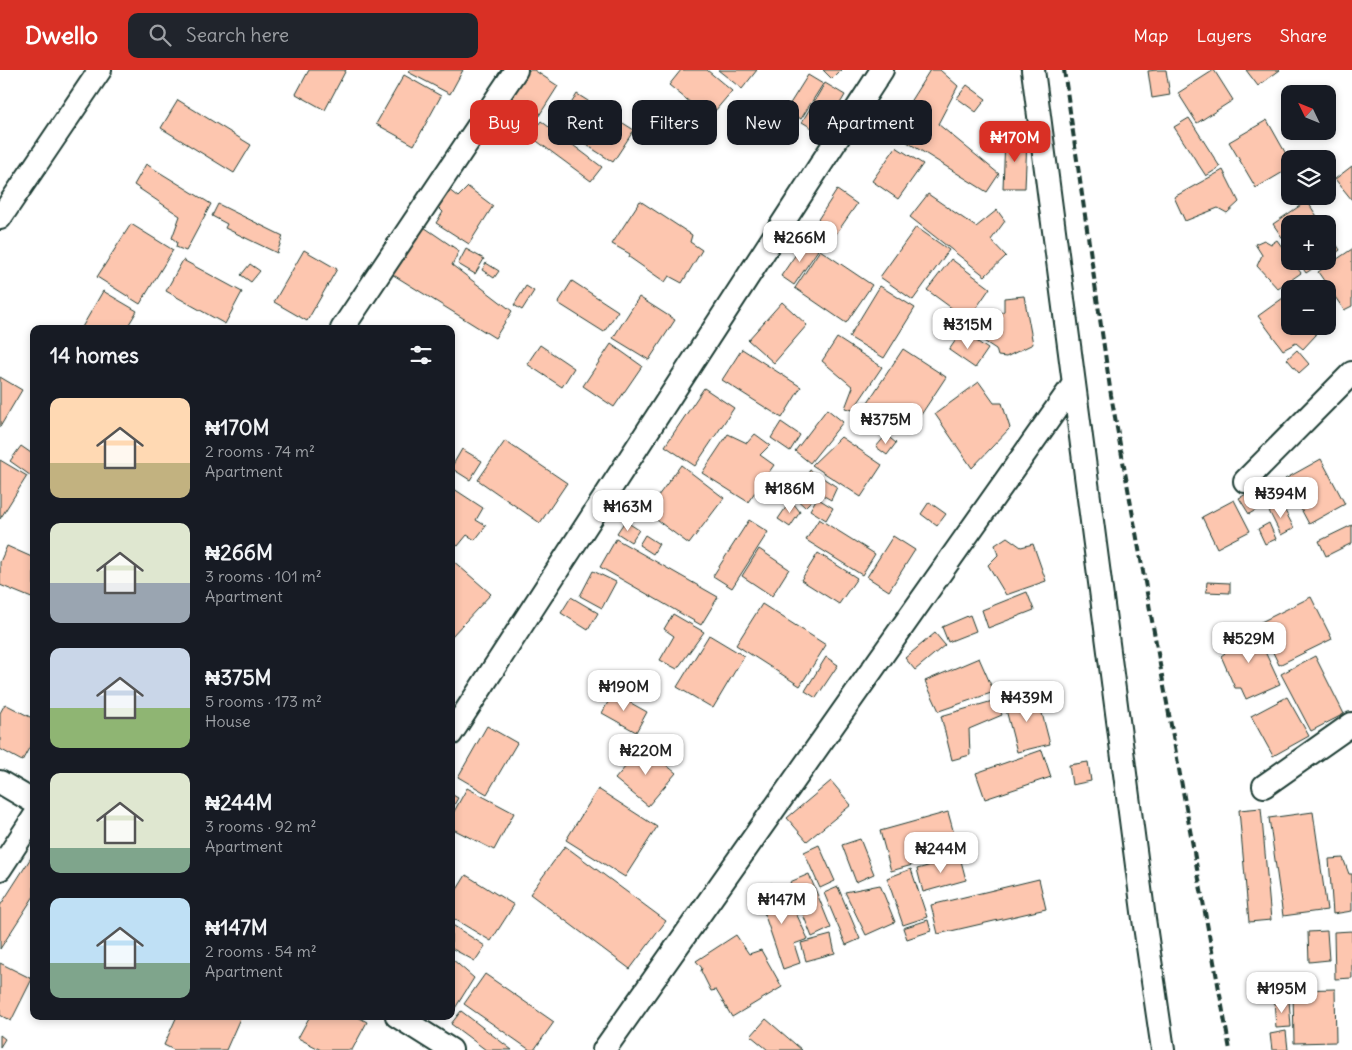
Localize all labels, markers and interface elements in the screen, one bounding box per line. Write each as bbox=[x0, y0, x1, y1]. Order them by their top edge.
search box bbox=[128, 13, 478, 58]
text: Dwello bbox=[25, 20, 98, 50]
icon: search bbox=[146, 21, 174, 49]
text: Search here bbox=[186, 23, 289, 47]
text: Map bbox=[1133, 24, 1168, 47]
text: Layers bbox=[1196, 24, 1252, 47]
text: Share bbox=[1280, 24, 1327, 47]
north arrow bbox=[1281, 85, 1336, 140]
map controls bbox=[1281, 85, 1336, 335]
chip: Buy bbox=[470, 100, 538, 145]
chip: Rent bbox=[548, 100, 622, 145]
chip: Filters bbox=[632, 100, 717, 145]
chip: New bbox=[727, 100, 799, 145]
chip: Apartment bbox=[809, 100, 932, 145]
pin: ₦170M bbox=[980, 121, 1050, 163]
text: ₦170M bbox=[990, 127, 1040, 147]
button: layers bbox=[1281, 150, 1336, 205]
button: + bbox=[1281, 215, 1336, 270]
pin: ₦266M bbox=[765, 220, 835, 263]
text: ₦266M bbox=[774, 227, 826, 247]
button: − bbox=[1281, 280, 1336, 335]
pin: ₦315M bbox=[933, 308, 1003, 350]
text: ₦315M bbox=[943, 314, 993, 334]
icon: filters bbox=[407, 341, 435, 369]
text: 14 homes bbox=[50, 342, 139, 369]
pin: ₦375M bbox=[851, 402, 921, 445]
text: ₦375M bbox=[861, 409, 911, 429]
text: ₦170M bbox=[205, 414, 270, 441]
icon: home bbox=[90, 418, 150, 478]
text: 2 rooms · 74 m² bbox=[205, 441, 315, 461]
text: Apartment bbox=[205, 461, 283, 481]
pin: ₦186M bbox=[755, 472, 825, 514]
pin: ₦394M bbox=[1246, 476, 1316, 519]
text: ₦186M bbox=[765, 478, 815, 498]
text: ₦394M bbox=[1255, 483, 1307, 503]
pin: ₦163M bbox=[593, 490, 663, 532]
text: ₦163M bbox=[603, 496, 653, 516]
text: ₦266M bbox=[205, 539, 273, 566]
icon: home bbox=[90, 543, 150, 603]
text: 3 rooms · 101 m² bbox=[205, 566, 322, 586]
text: Apartment bbox=[205, 586, 283, 606]
pin: ₦529M bbox=[1214, 622, 1284, 664]
text: ₦529M bbox=[1223, 628, 1275, 648]
text: ₦375M bbox=[205, 664, 272, 691]
icon: home bbox=[90, 668, 150, 728]
pin: ₦190M bbox=[589, 670, 659, 712]
text: ₦190M bbox=[599, 676, 649, 696]
pin: ₦439M bbox=[992, 680, 1062, 723]
text: ₦439M bbox=[1001, 687, 1053, 707]
text: 5 rooms · 173 m² bbox=[205, 691, 322, 711]
text: House bbox=[205, 711, 251, 731]
pin: ₦220M bbox=[611, 734, 681, 776]
text: ₦220M bbox=[620, 740, 672, 760]
text: ₦244M bbox=[205, 789, 273, 816]
icon: home bbox=[90, 793, 150, 853]
text: 3 rooms · 92 m² bbox=[205, 816, 317, 836]
pin: ₦244M bbox=[906, 832, 976, 874]
text: Apartment bbox=[205, 836, 283, 856]
text: ₦244M bbox=[915, 838, 967, 858]
pin: ₦147M bbox=[747, 882, 817, 925]
text: ₦147M bbox=[758, 889, 806, 909]
text: ₦147M bbox=[205, 914, 268, 941]
icon: home bbox=[90, 918, 150, 978]
text: 2 rooms · 54 m² bbox=[205, 941, 317, 961]
text: Apartment bbox=[205, 961, 283, 981]
pin: ₦195M bbox=[1247, 972, 1317, 1014]
text: ₦195M bbox=[1257, 978, 1307, 998]

